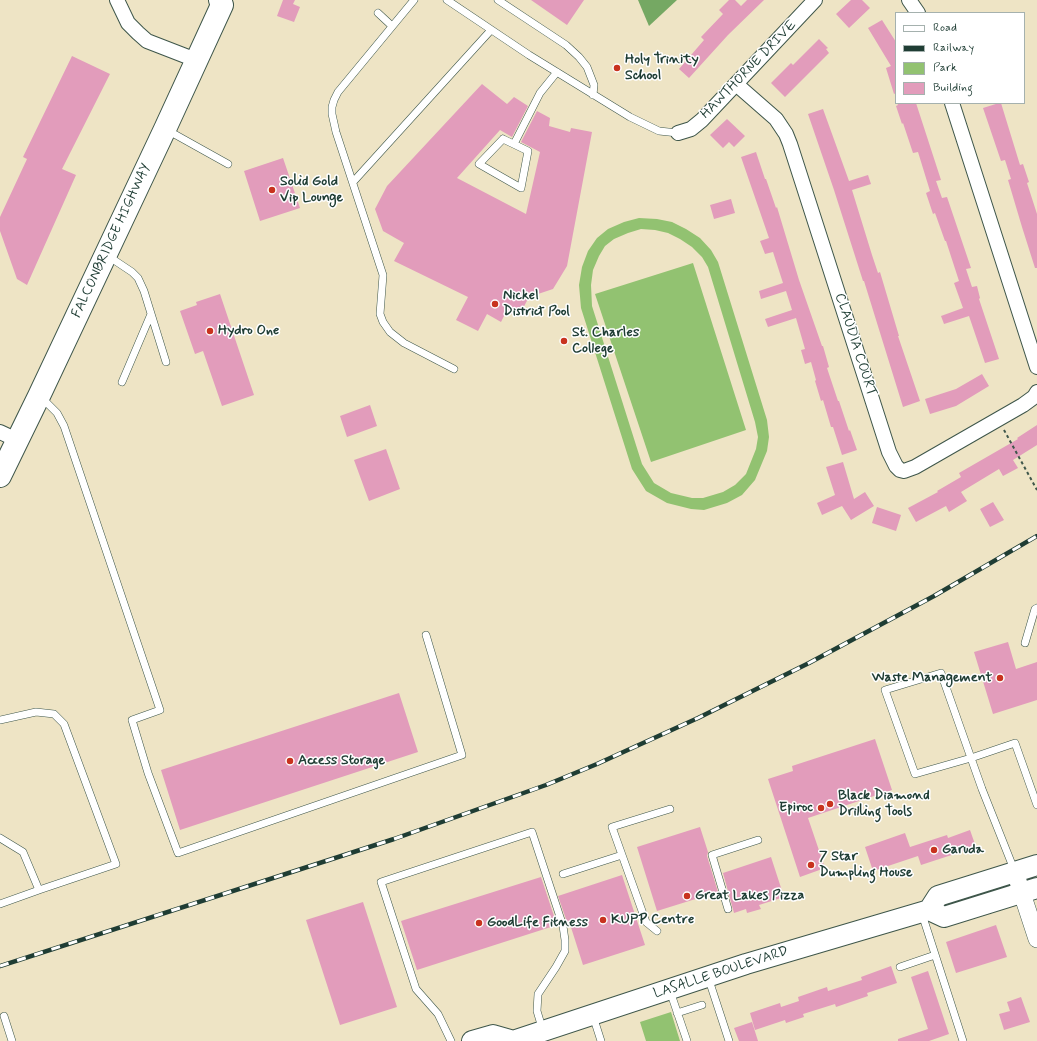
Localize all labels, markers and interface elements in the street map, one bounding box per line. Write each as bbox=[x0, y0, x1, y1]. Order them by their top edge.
legend bbox=[895, 12, 1025, 104]
street label: HAWTHORNE DRIVE bbox=[698, 17, 800, 123]
text: Road bbox=[933, 20, 957, 36]
text: Railway bbox=[933, 40, 974, 56]
place label: Holy Trinity School bbox=[625, 52, 699, 84]
text: Park bbox=[933, 60, 957, 76]
marker: Holy Trinity School bbox=[612, 63, 622, 73]
text: Building bbox=[933, 80, 973, 96]
street label: FALCONBRIDGE HIGHWAY bbox=[69, 161, 155, 321]
place label: Solid Gold Vip Lounge bbox=[280, 174, 343, 206]
marker: Solid Gold Vip Lounge bbox=[267, 185, 277, 195]
place label: Nickel District Pool bbox=[503, 288, 570, 320]
street label: CLAUDIA COURT bbox=[830, 291, 880, 399]
marker: Nickel District Pool bbox=[490, 299, 500, 309]
place label: Hydro One bbox=[218, 323, 279, 339]
place label: St. Charles College bbox=[572, 325, 639, 358]
marker: Hydro One bbox=[205, 326, 215, 336]
marker: St. Charles College bbox=[559, 336, 569, 346]
place label: Waste Management bbox=[872, 670, 992, 686]
marker: Waste Management bbox=[995, 673, 1005, 683]
place label: Access Storage bbox=[298, 753, 385, 769]
marker: Access Storage bbox=[285, 756, 295, 766]
place label: Black Diamond Drilling Tools bbox=[838, 788, 930, 820]
marker: Black Diamond Drilling Tools bbox=[825, 799, 835, 809]
place label: Epiroc bbox=[779, 800, 813, 816]
marker: Epiroc bbox=[816, 803, 826, 813]
place label: Garuda bbox=[942, 842, 984, 858]
marker: Garuda bbox=[929, 845, 939, 855]
place label: 7 Star Dumpling House bbox=[819, 849, 913, 882]
marker: 7 Star Dumpling House bbox=[806, 860, 816, 870]
place label: Great Lakes Pizza bbox=[695, 888, 804, 904]
marker: Great Lakes Pizza bbox=[682, 891, 692, 901]
place label: KUPP Centre bbox=[611, 912, 694, 928]
place label: GoodLife Fitness bbox=[487, 915, 588, 931]
marker: KUPP Centre bbox=[598, 915, 608, 925]
marker: GoodLife Fitness bbox=[474, 918, 484, 928]
street label: LASALLE BOULEVARD bbox=[651, 943, 791, 1003]

